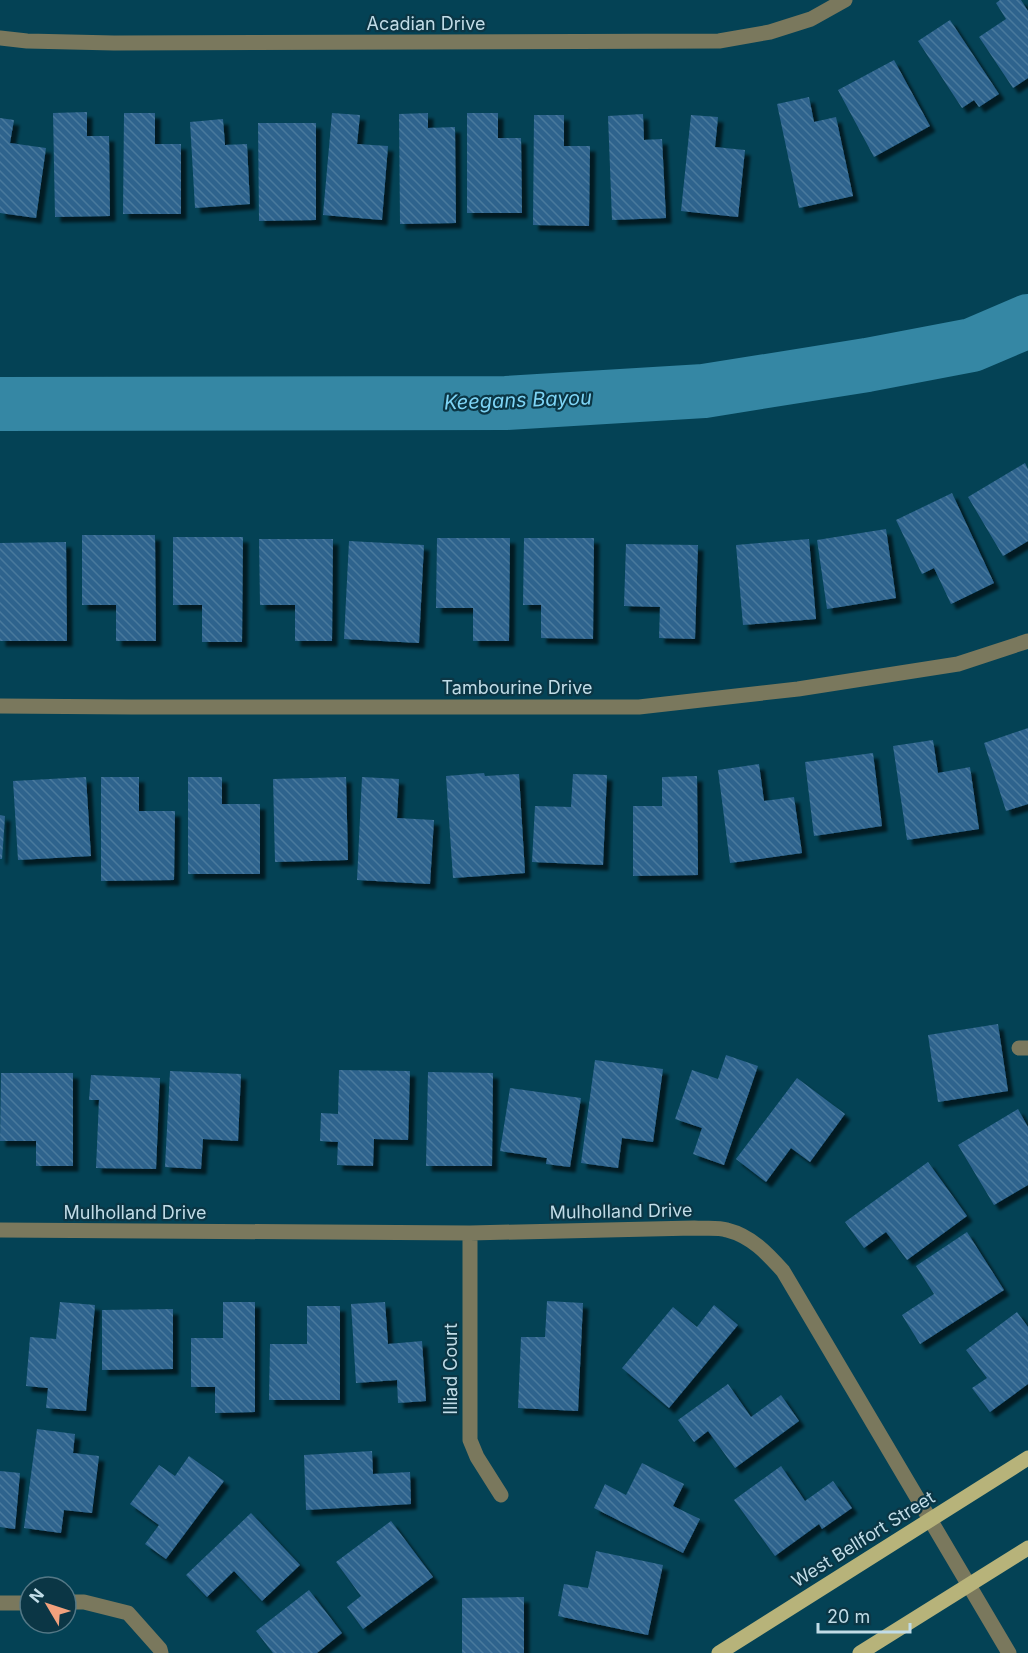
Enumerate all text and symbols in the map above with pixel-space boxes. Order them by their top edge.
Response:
street label: Acadian Drive [367,13,485,34]
water label: Keegans Bayou [444,385,593,415]
street label: Tambourine Drive [442,677,592,698]
street label: Mulholland Drive [549,1199,693,1223]
street label: Mulholland Drive [64,1202,206,1223]
street label: Illiad Court [440,1323,461,1415]
street label: West Bellfort Street [788,1486,938,1591]
north arrow [18,1575,78,1635]
text: N [25,1585,48,1607]
scale bar [818,1596,910,1634]
text: 20 m [827,1606,870,1627]

